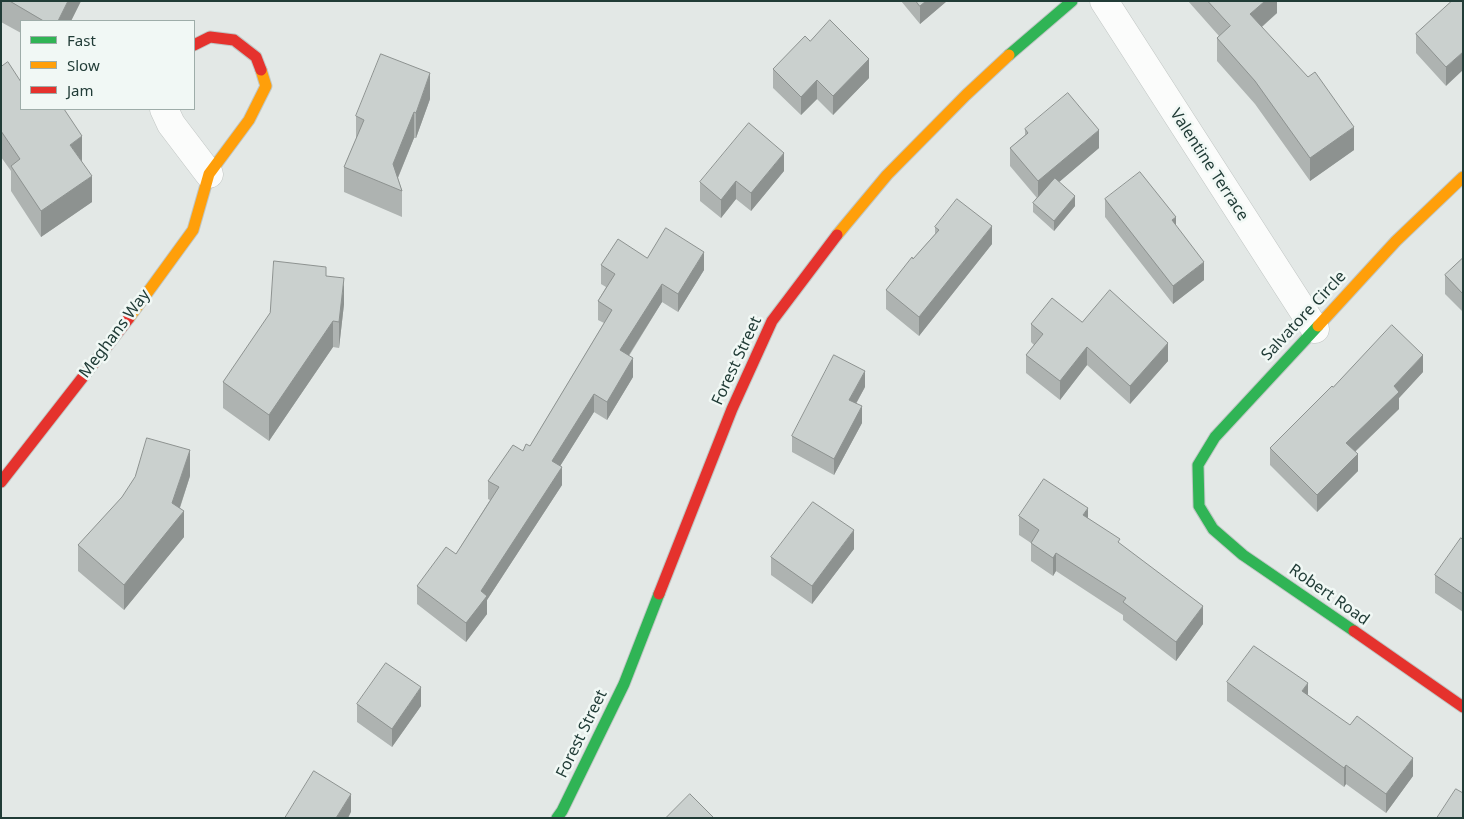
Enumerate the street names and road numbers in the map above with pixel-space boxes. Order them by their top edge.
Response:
street label: Valentine Terrace [1166,105,1252,225]
street label: Salvatore Circle [1258,267,1350,365]
street label: Meghans Way [76,286,154,382]
street label: Forest Street [708,314,766,408]
street label: Robert Road [1285,560,1373,630]
street label: Forest Street [552,687,612,781]

